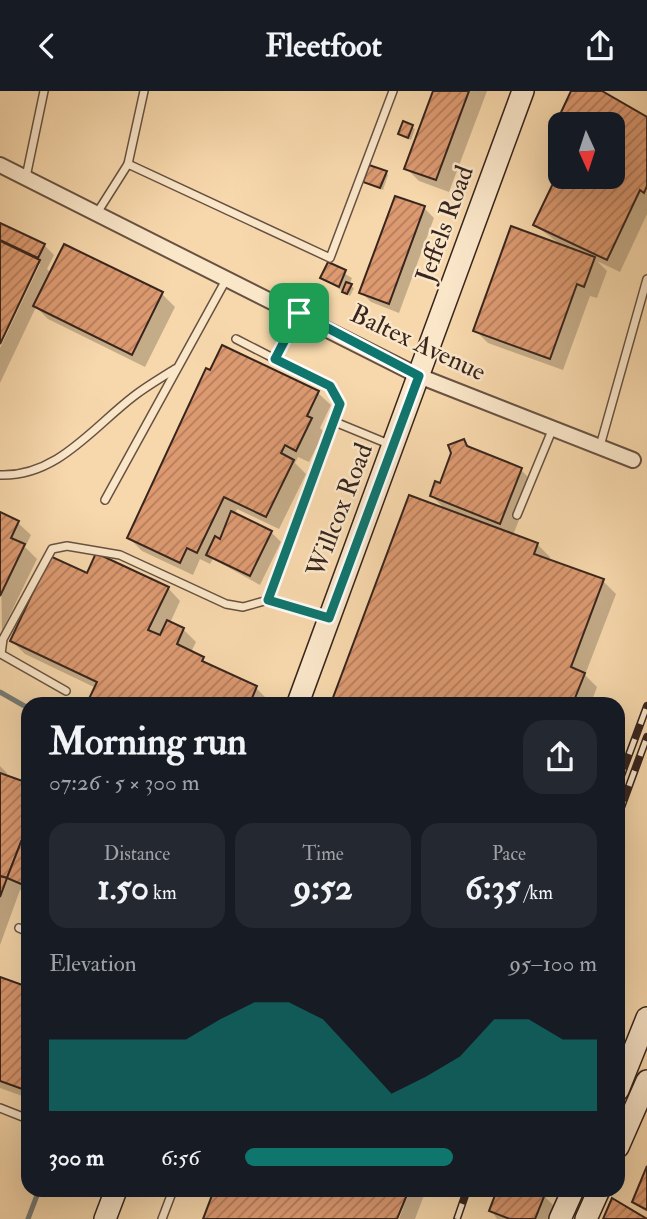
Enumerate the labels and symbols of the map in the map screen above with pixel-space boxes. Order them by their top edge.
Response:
north arrow [548,112,625,189]
street label: Jeffels Road [409,161,481,288]
pin [269,283,329,343]
street label: Baltex Avenue [345,298,491,388]
street label: Willcox Road [300,438,380,582]

